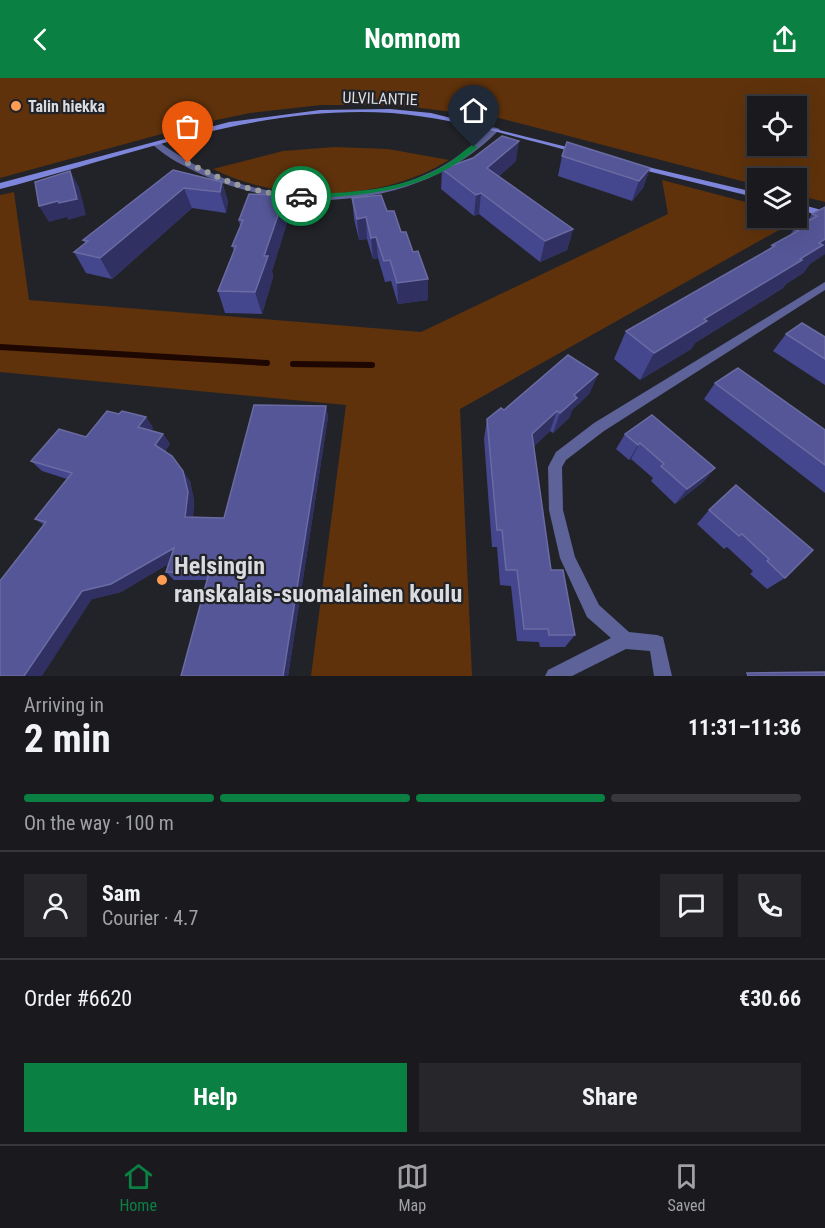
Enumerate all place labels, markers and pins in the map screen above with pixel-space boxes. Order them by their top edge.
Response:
pin [448,85,499,147]
place label: Talin hiekka [28,97,105,116]
marker: Talin hiekka [9,99,23,113]
pin [162,101,213,163]
place label: Helsingin ranskalais-suomalainen koulu [174,552,462,608]
marker: Helsingin ranskalais-suomalainen koulu [155,573,169,587]

